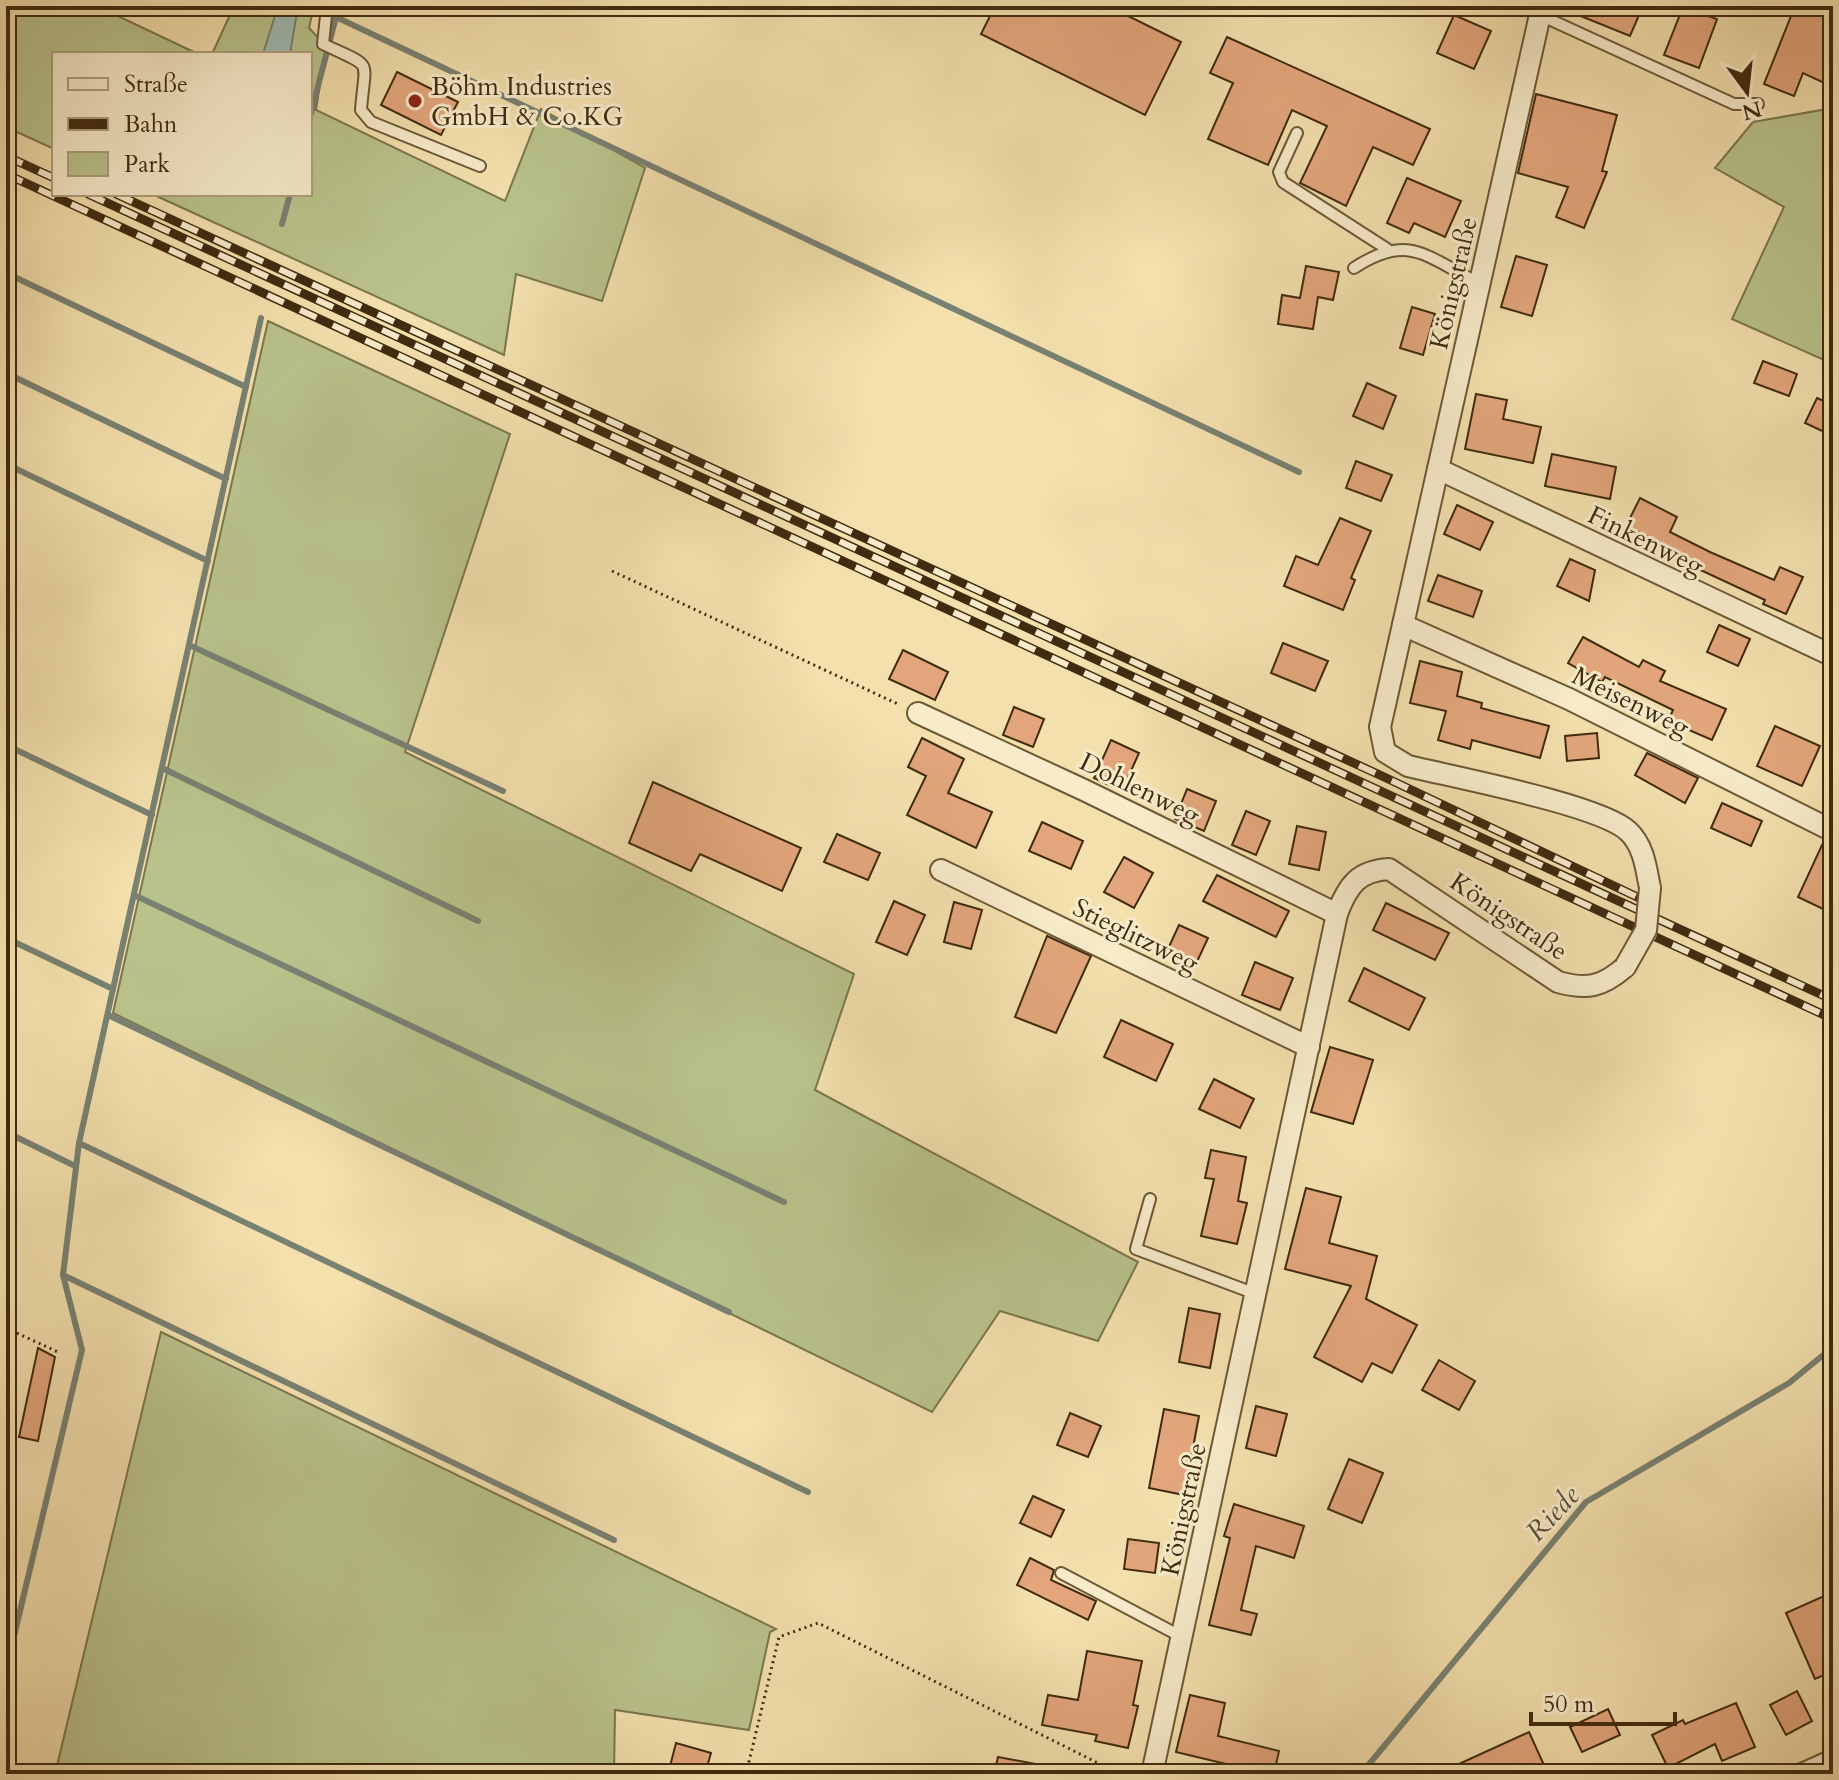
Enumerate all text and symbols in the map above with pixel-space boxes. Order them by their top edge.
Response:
legend [52,52,312,196]
north arrow [1707,52,1787,132]
text: Straße [124,68,188,101]
place label: Böhm Industries GmbH & Co.KG [431,69,623,134]
marker: Böhm Industries GmbH & Co.KG [406,92,424,110]
text: N [1739,93,1765,127]
text: Bahn [124,108,178,141]
text: Park [124,148,170,181]
street label: Königstraße [1421,213,1486,353]
street label: Finkenweg [1582,497,1710,584]
street label: Meisenweg [1566,658,1696,745]
street label: Dohlenweg [1074,744,1206,833]
street label: Königstraße [1443,864,1574,969]
street label: Stieglitzweg [1067,890,1205,981]
street label: Königstraße [1152,1439,1215,1579]
water label: Riede [1517,1477,1588,1550]
scale bar [1531,1676,1675,1726]
text: 50 m [1543,1688,1595,1721]

